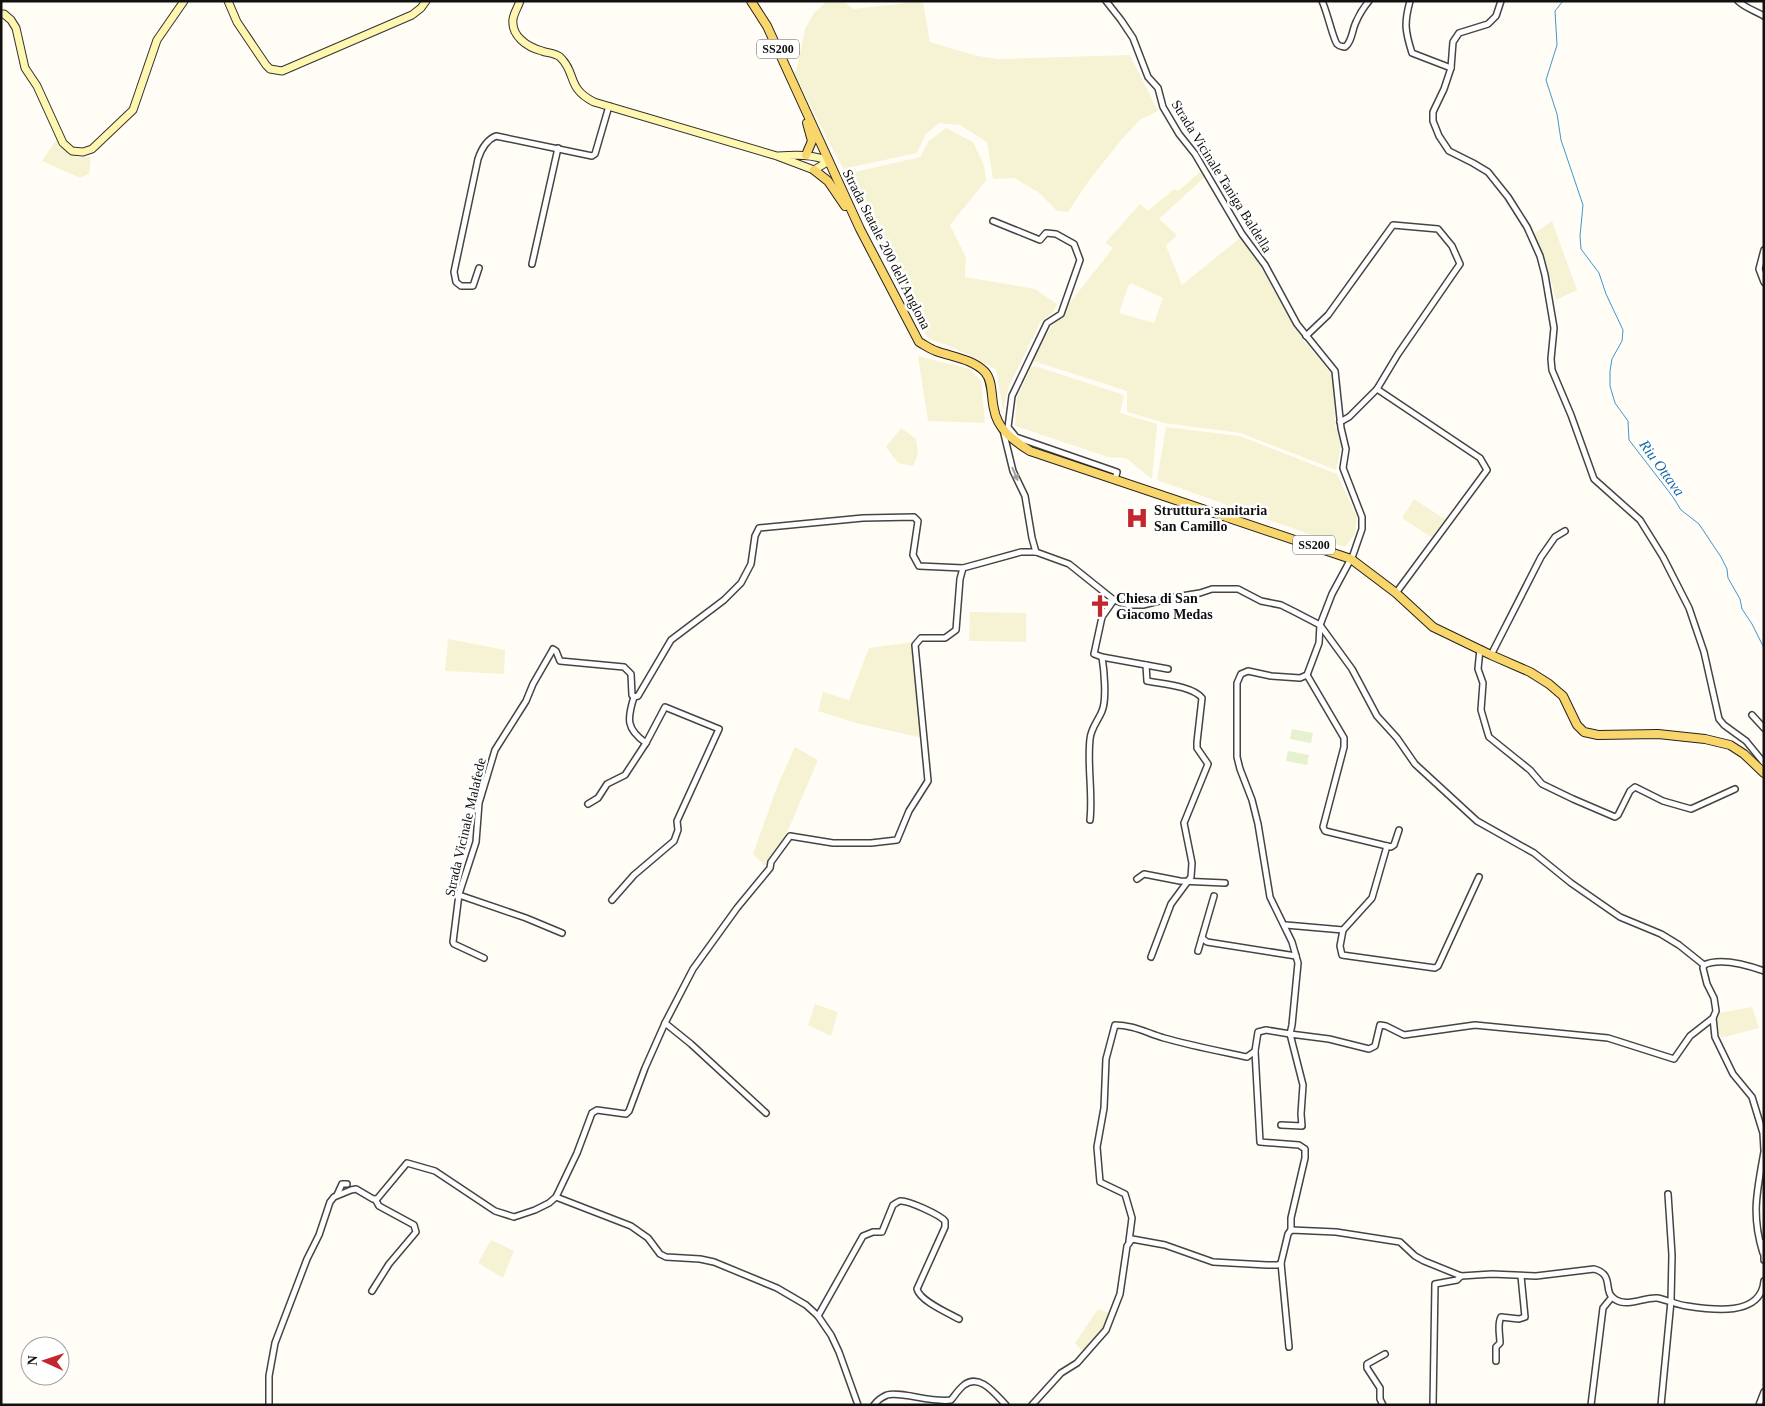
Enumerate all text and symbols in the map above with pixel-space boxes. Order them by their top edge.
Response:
road number: SS200 [757,40,799,59]
street label: Strada Vicinale Taniga Baldella [1168,97,1275,256]
street label: Strada Statale 200 dell'Anglona [840,167,934,332]
water label: Riu Ottava [1636,436,1688,499]
one-way arrow [1011,467,1019,482]
place label: Struttura sanitaria San Camillo [1154,503,1267,534]
hospital icon: Struttura sanitaria San Camillo [1124,505,1150,531]
road number: SS200 [1293,536,1335,554]
place label: Chiesa di San Giacomo Medas [1116,591,1213,622]
church icon: Chiesa di San Giacomo Medas [1087,593,1113,619]
street label: Strada Vicinale Malafede [442,756,489,898]
north arrow [20,1336,70,1386]
text: N [25,1355,40,1366]

